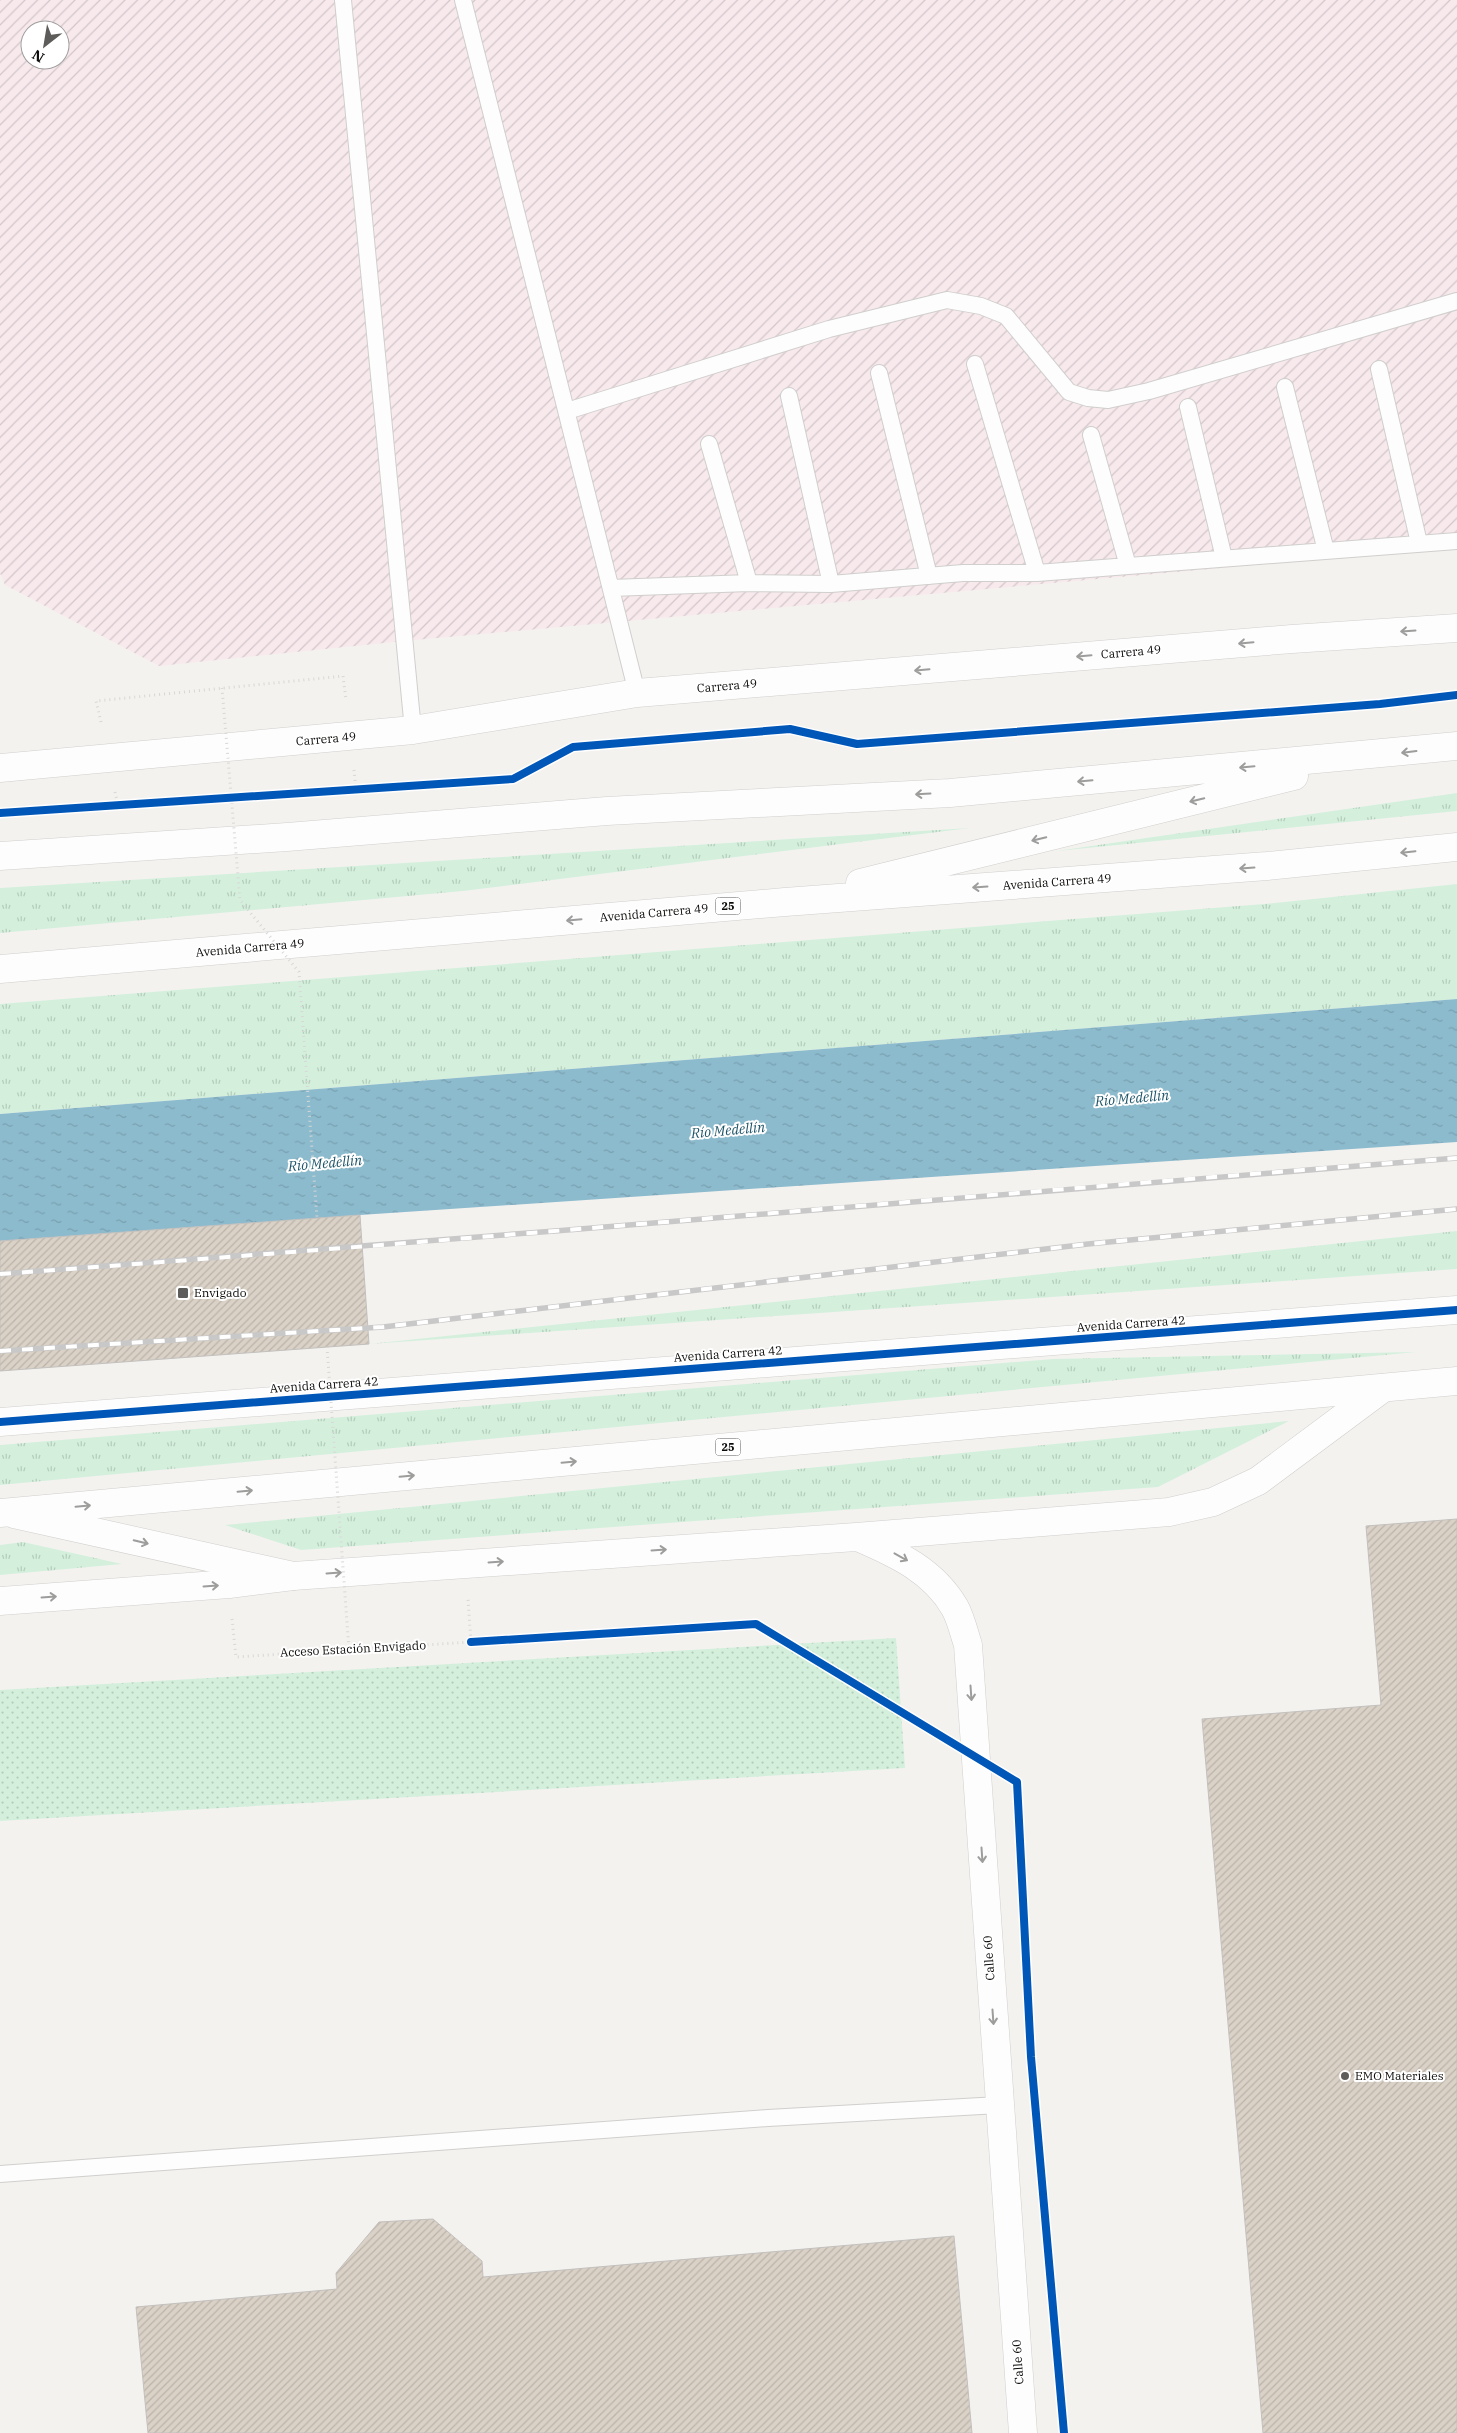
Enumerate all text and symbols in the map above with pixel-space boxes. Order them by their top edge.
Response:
north arrow [20,20,70,70]
text: N [29,46,48,67]
one-way arrow [1401,627,1417,636]
one-way arrow [1239,638,1255,648]
street label: Carrera 49 [1100,641,1162,662]
one-way arrow [1077,652,1093,661]
one-way arrow [915,665,931,674]
street label: Carrera 49 [696,675,758,696]
street label: Carrera 49 [295,728,357,749]
one-way arrow [1401,747,1417,757]
one-way arrow [1239,762,1255,771]
one-way arrow [1077,776,1093,785]
one-way arrow [915,789,931,798]
one-way arrow [1189,796,1205,805]
one-way arrow [1032,835,1048,844]
one-way arrow [1401,847,1417,857]
one-way arrow [1239,863,1255,872]
street label: Avenida Carrera 49 [1002,870,1112,893]
one-way arrow [972,883,988,892]
road number: 25 [716,898,740,914]
street label: Avenida Carrera 49 [599,900,709,925]
one-way arrow [566,915,582,925]
street label: Avenida Carrera 49 [195,935,305,960]
water label: Río Medellín [1093,1086,1170,1110]
water label: Río Medellín [689,1118,766,1142]
water label: Río Medellín [286,1151,363,1175]
place label: Envigado [194,1285,247,1300]
marker: Envigado [176,1286,190,1300]
street label: Avenida Carrera 42 [1076,1312,1186,1335]
street label: Avenida Carrera 42 [673,1342,783,1365]
street label: Avenida Carrera 42 [269,1373,379,1396]
road number: 25 [716,1438,740,1455]
one-way arrow [561,1457,577,1466]
one-way arrow [399,1472,415,1481]
one-way arrow [237,1486,253,1496]
one-way arrow [75,1501,91,1510]
one-way arrow [132,1538,148,1547]
one-way arrow [650,1546,666,1555]
one-way arrow [893,1552,908,1562]
one-way arrow [488,1557,504,1566]
one-way arrow [326,1569,342,1578]
one-way arrow [202,1581,218,1590]
one-way arrow [40,1593,56,1602]
street label: Acceso Estación Envigado [280,1637,427,1660]
one-way arrow [966,1685,975,1701]
one-way arrow [977,1847,986,1863]
street label: Calle 60 [979,1935,998,1981]
one-way arrow [989,2009,998,2025]
place label: EMO Materiales [1355,2068,1444,2083]
marker: EMO Materiales [1339,2070,1351,2082]
street label: Calle 60 [1008,2339,1027,2385]

